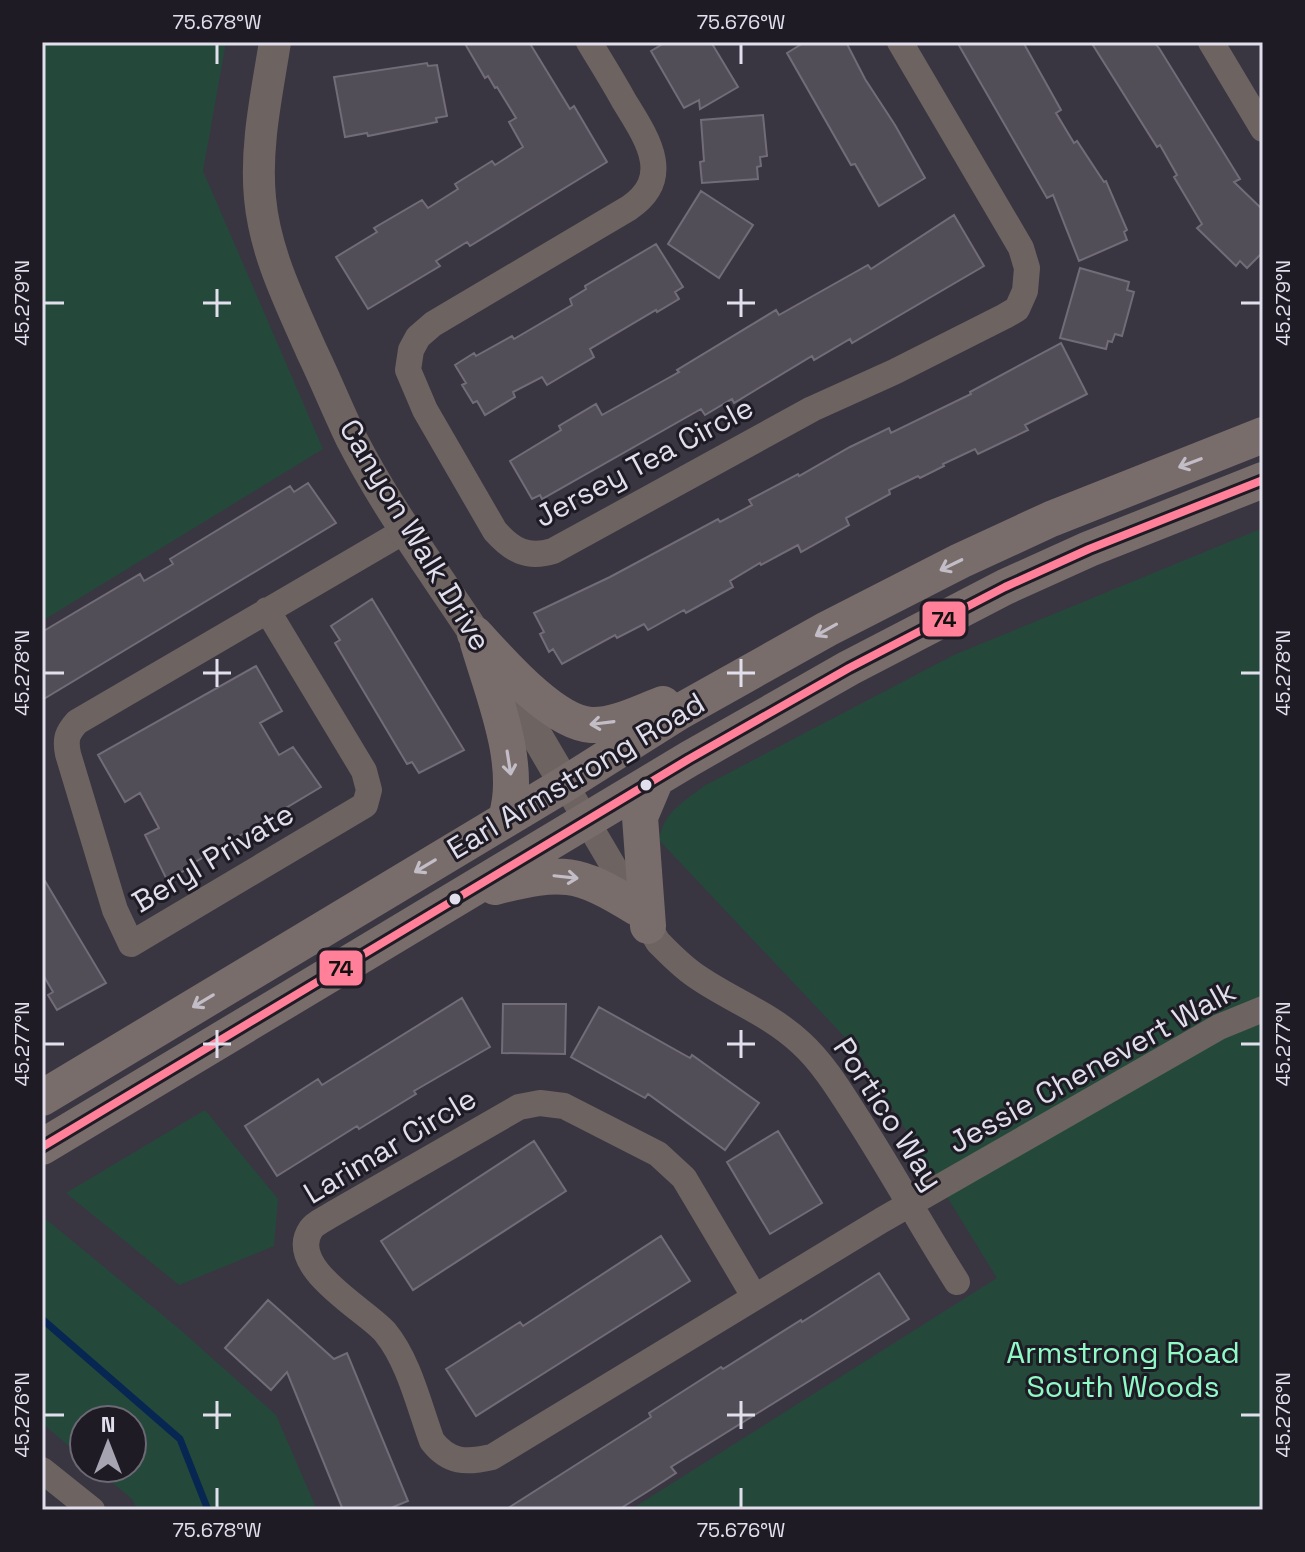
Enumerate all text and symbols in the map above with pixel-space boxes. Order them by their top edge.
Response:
text: 75.678°W [173,9,261,35]
text: 75.676°W [697,9,785,35]
text: 45.279°N [9,260,35,346]
text: 45.279°N [1270,260,1296,346]
street label: Jersey Tea Circle [528,387,760,536]
street label: Canyon Walk Drive [331,412,500,658]
one-way arrow [1178,457,1203,471]
one-way arrow [940,558,964,574]
line badge: 74 [921,600,967,638]
text: 74 [931,605,957,633]
one-way arrow [815,622,838,638]
text: 45.278°N [9,630,35,716]
text: 45.278°N [1270,630,1296,716]
street label: Earl Armstrong Road [440,683,712,868]
one-way arrow [590,716,615,731]
one-way arrow [502,750,517,775]
unlabelled marker [638,777,654,793]
street label: Beryl Private [125,794,301,921]
one-way arrow [414,859,437,875]
one-way arrow [552,870,579,885]
unlabelled marker [447,891,463,907]
line badge: 74 [318,949,364,987]
text: 74 [328,954,354,982]
street label: Jessie Chenevert Walk [941,971,1242,1162]
one-way arrow [192,993,215,1009]
text: 45.277°N [9,1002,35,1086]
text: 45.277°N [1270,1002,1296,1086]
street label: Portico Way [825,1030,952,1197]
street label: Larimar Circle [296,1079,483,1212]
park label: Armstrong Road South Woods [1006,1333,1240,1406]
text: 45.276°N [9,1372,35,1458]
text: 45.276°N [1270,1372,1296,1458]
north arrow [68,1404,148,1484]
text: N [101,1410,115,1438]
text: 75.678°W [173,1517,261,1543]
text: 75.676°W [697,1517,785,1543]

